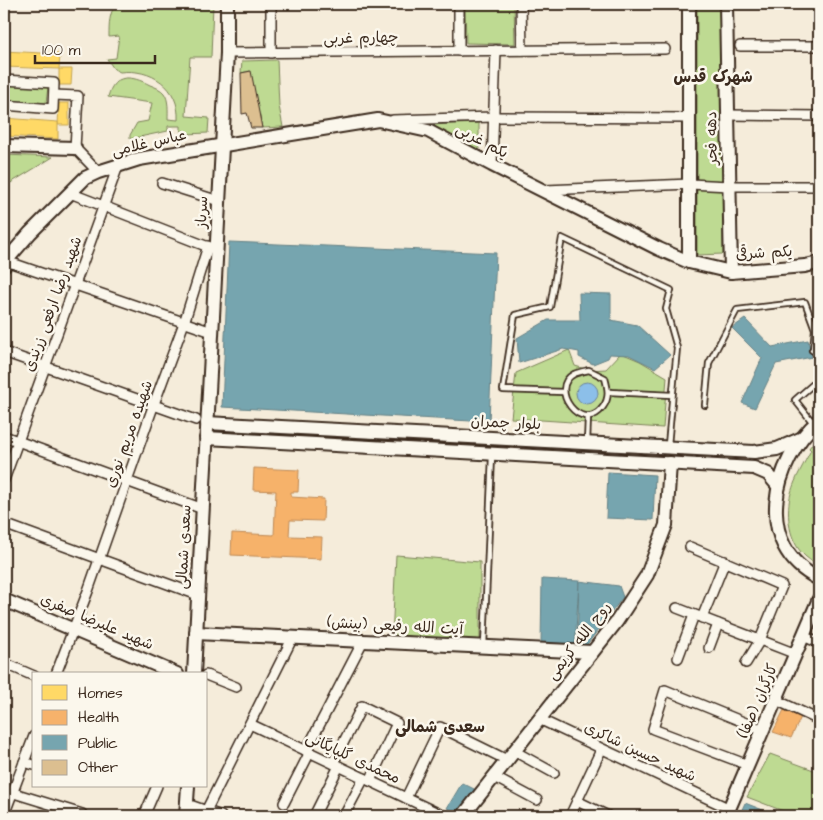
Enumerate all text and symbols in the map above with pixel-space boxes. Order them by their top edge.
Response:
street label: چهارم غربی [323,27,399,49]
scale bar [35,32,155,64]
text: 100 m [42,40,81,61]
district label: شهرک قدس [674,66,753,88]
street label: دهه فجر [701,111,723,167]
street label: یکم غربی [452,118,512,164]
street label: عباس غلامی [110,124,188,162]
street label: سرباز [191,195,213,230]
street label: شهید رضا ارفعی زرندی [19,233,87,375]
street label: یکم شرقی [735,240,793,266]
street label: شهیده مریم نوری [100,378,159,491]
street label: بلوار چمران [470,411,542,435]
street label: سعدی شمالی [171,504,197,590]
street label: شهید علیرضا صفری [37,589,157,655]
street label: روح الله کریمی [542,598,616,684]
street label: آیت الله رفیعی (بینش) [326,612,465,640]
street label: کارگران (صفا) [733,660,783,742]
legend [32,672,208,788]
text: Homes [78,683,123,704]
text: Health [78,707,119,728]
district label: سعدی شمالی [395,716,485,738]
street label: شهید حسین شاکری [581,717,699,787]
street label: محمدی گلپایگانی [302,727,404,789]
text: Public [78,733,118,754]
text: Other [78,757,118,778]

